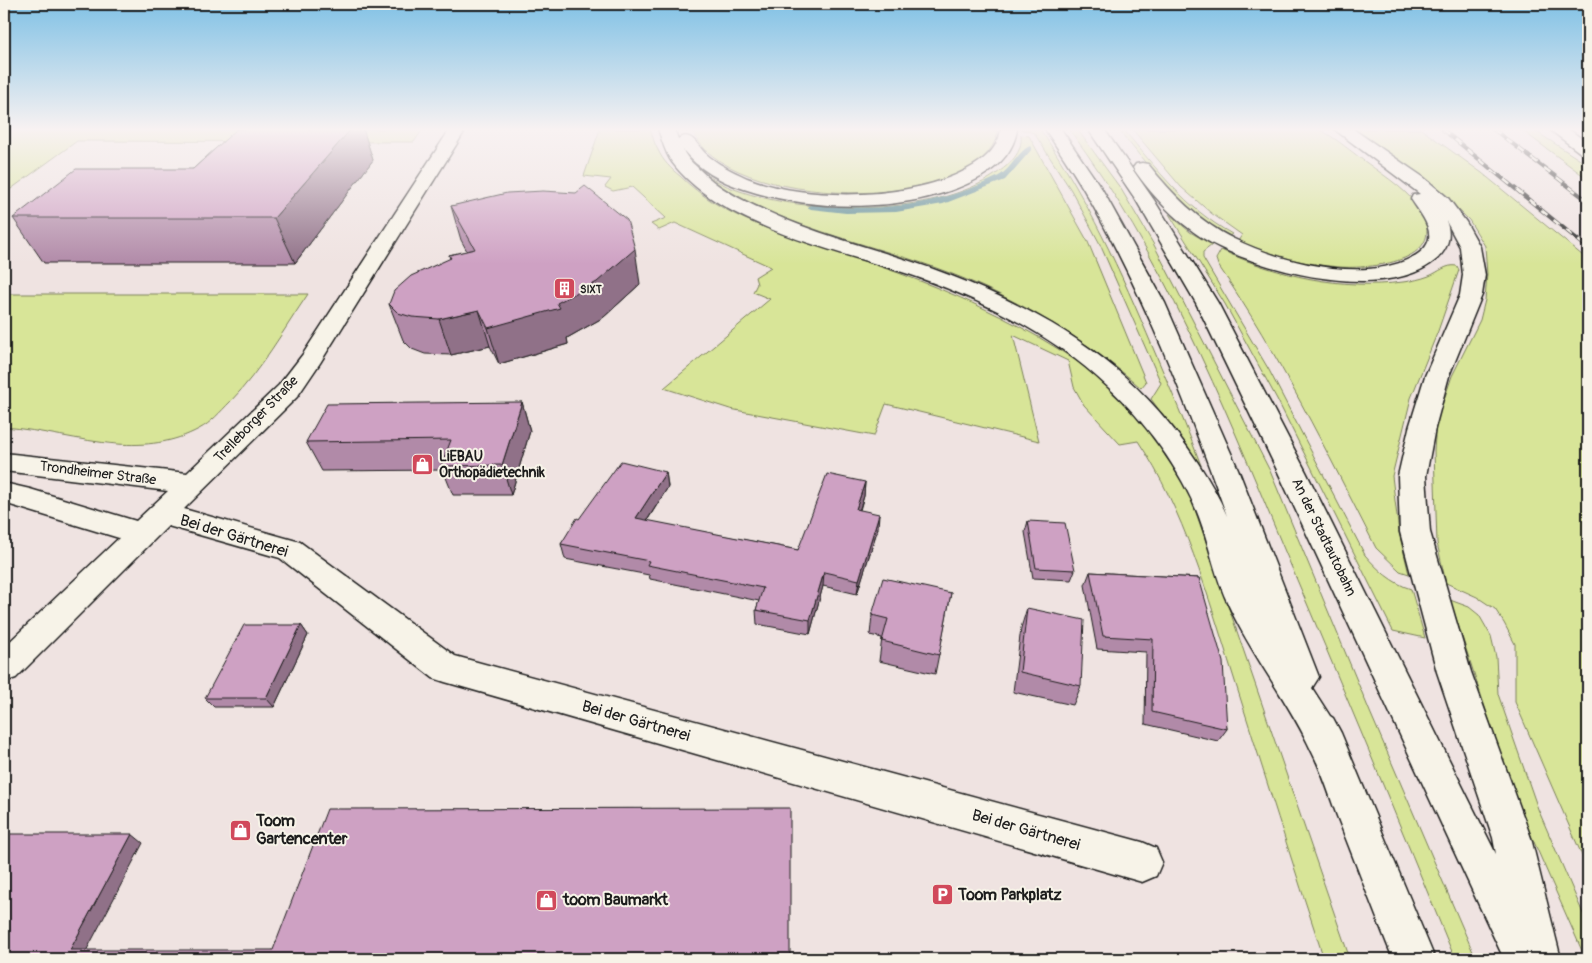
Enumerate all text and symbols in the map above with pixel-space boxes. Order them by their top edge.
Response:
building icon: SIXT [552,277,576,301]
place label: SIXT [580,283,603,296]
street label: Trelleborger Straße [210,372,302,466]
place label: LiEBAU Orthopädietechnik [439,448,545,481]
shop icon: LiEBAU Orthopädietechnik [411,452,435,476]
street label: Trondheimer Straße [39,457,157,489]
street label: An der Stadtautobahn [1288,475,1360,599]
street label: Bei der Gärtnerei [178,510,291,562]
street label: Bei der Gärtnerei [580,696,693,746]
street label: Bei der Gärtnerei [970,805,1083,855]
place label: Toom Gartencenter [255,811,348,849]
shop icon: Toom Gartencenter [228,818,252,842]
parking icon: Toom Parkplatz [930,883,954,907]
place label: Toom Parkplatz [957,885,1062,905]
shop icon: toom Baumarkt [535,888,559,912]
place label: toom Baumarkt [562,890,669,910]

